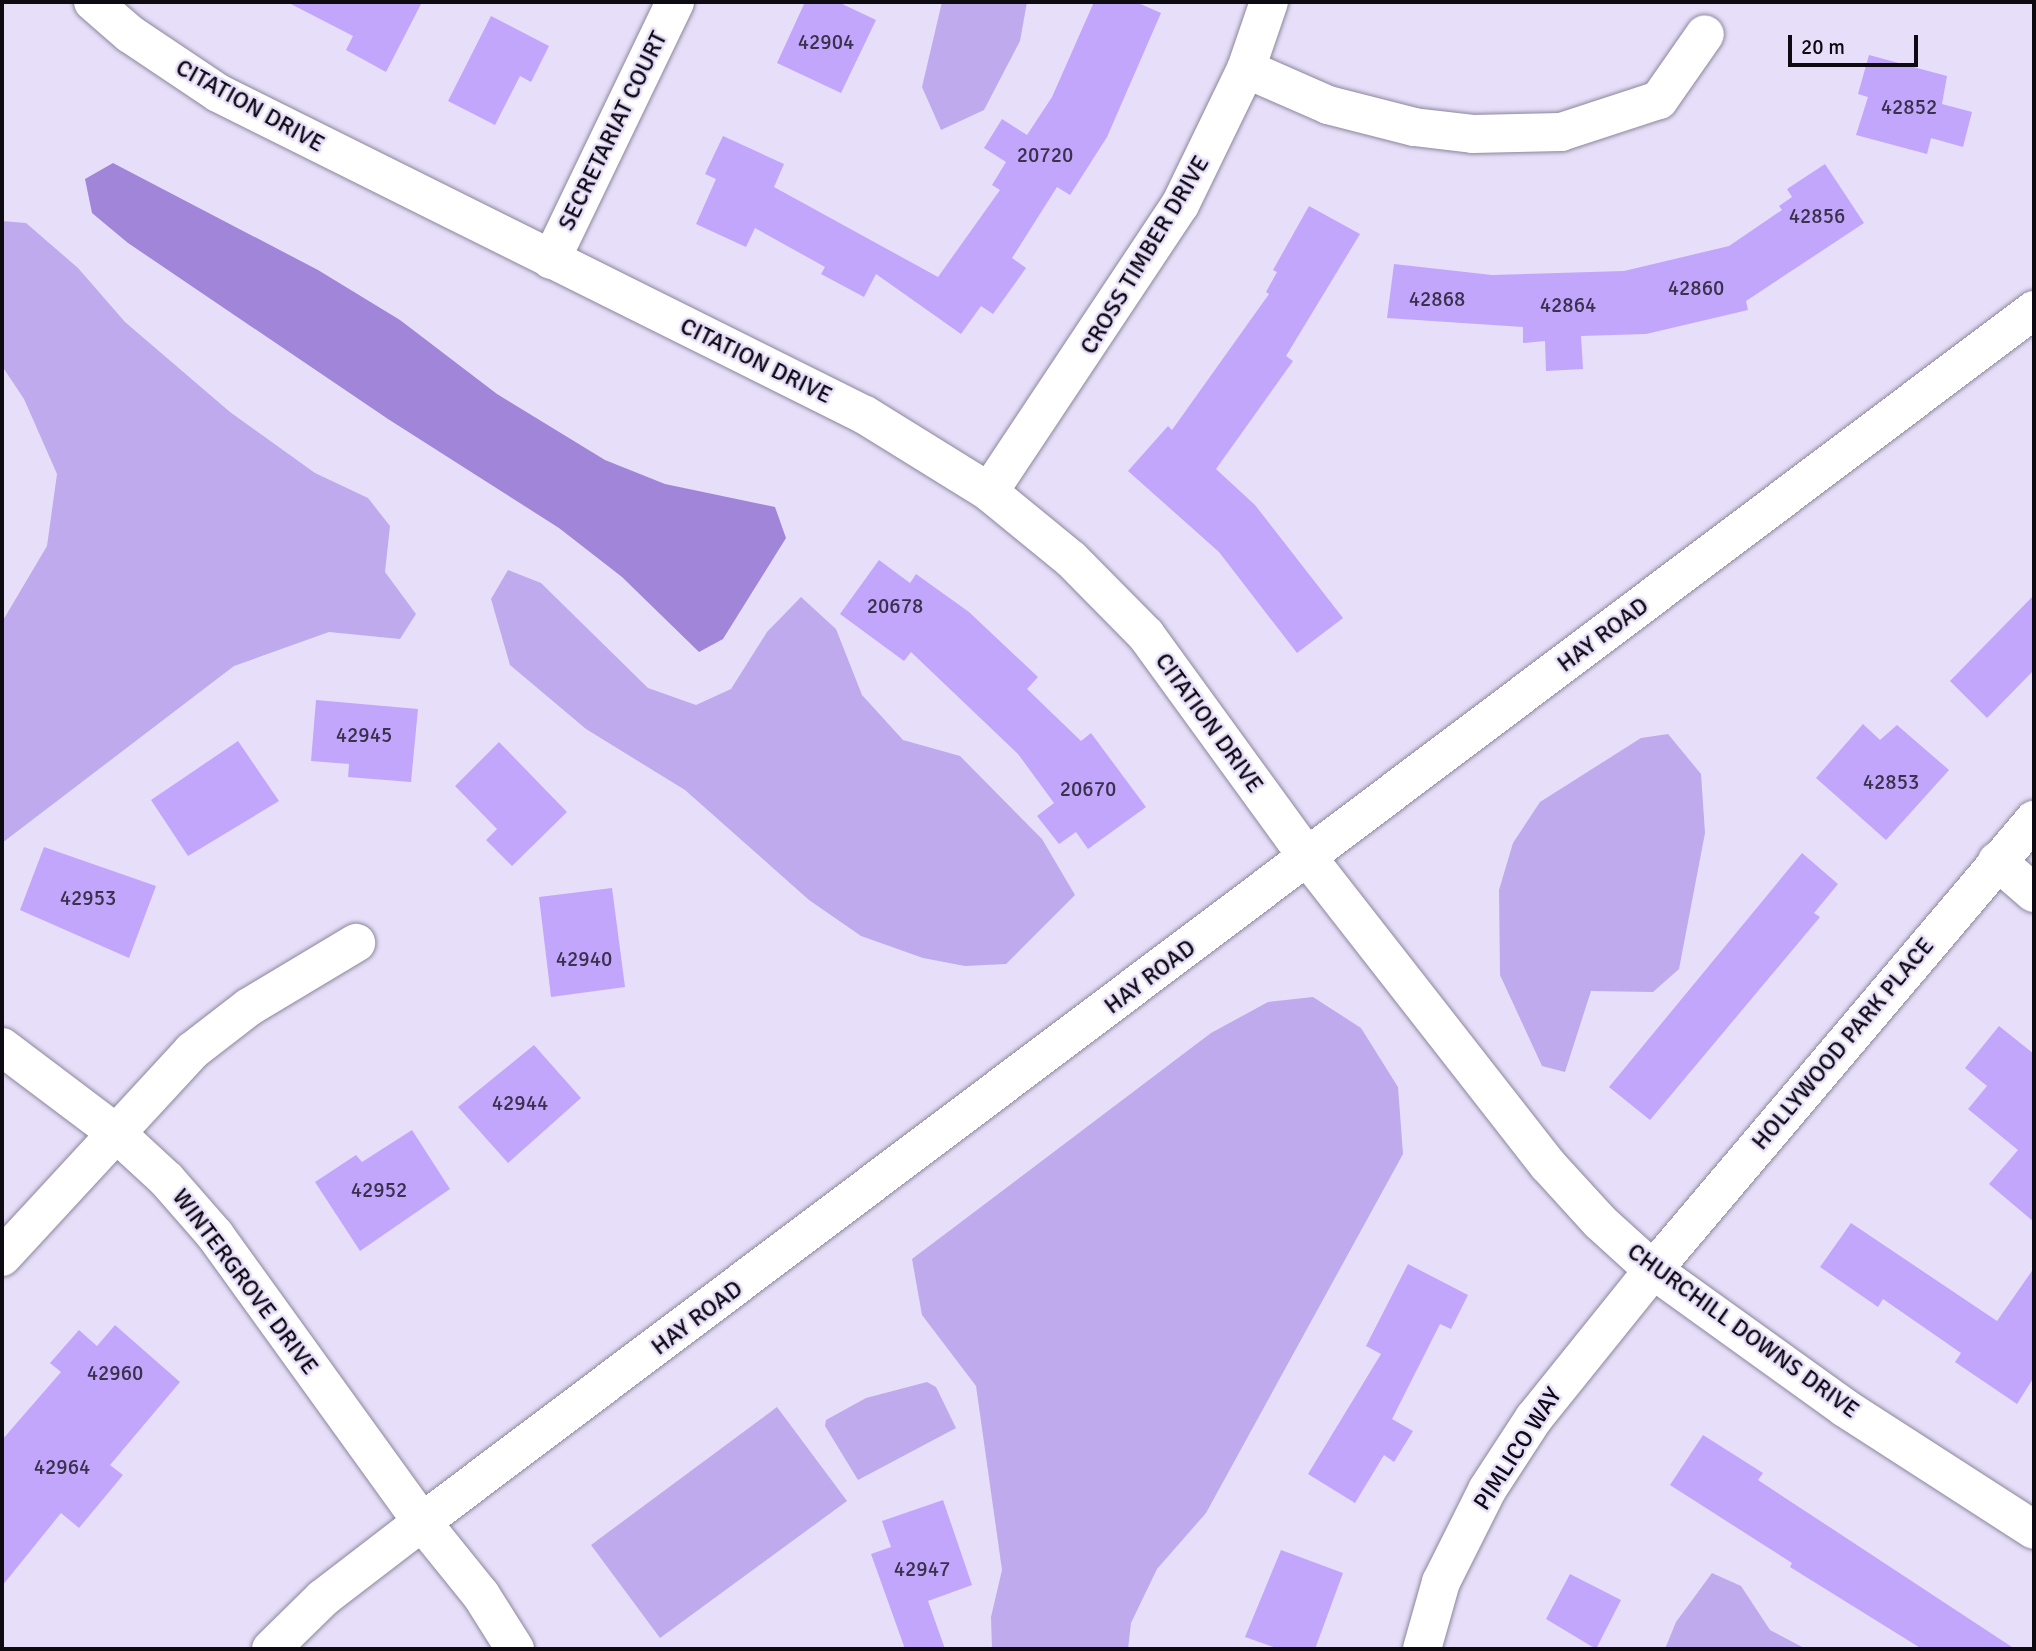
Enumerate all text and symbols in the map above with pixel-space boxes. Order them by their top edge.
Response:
scale bar [1791,21,1920,65]
street label: SECRETARIAT COURT [552,27,674,235]
house number: 42904 [798,29,854,55]
text: 20 m [1801,34,1845,60]
street label: CITATION DRIVE [171,53,329,159]
house number: 42852 [1881,94,1937,120]
house number: 20720 [1017,142,1073,168]
street label: CROSS TIMBER DRIVE [1074,150,1216,360]
house number: 42856 [1789,203,1845,229]
house number: 42860 [1668,275,1724,301]
house number: 42868 [1409,286,1465,312]
house number: 42864 [1540,292,1596,318]
street label: CITATION DRIVE [675,312,837,410]
street label: HAY ROAD [1552,591,1654,679]
house number: 20678 [867,593,923,619]
street label: CITATION DRIVE [1149,648,1269,798]
house number: 42945 [336,722,392,748]
house number: 42853 [1863,769,1919,795]
house number: 20670 [1060,776,1116,802]
house number: 42953 [60,885,116,911]
street label: HOLLYWOOD PARK PLACE [1746,932,1940,1156]
street label: HAY ROAD [1099,933,1201,1021]
house number: 42940 [556,946,612,972]
house number: 42944 [492,1090,548,1116]
house number: 42952 [351,1177,407,1203]
street label: WINTERGROVE DRIVE [166,1183,324,1381]
street label: CHURCHILL DOWNS DRIVE [1622,1237,1864,1425]
street label: HAY ROAD [646,1274,748,1362]
house number: 42960 [87,1360,143,1386]
street label: PIMLICO WAY [1468,1382,1568,1516]
house number: 42964 [34,1454,90,1480]
house number: 42947 [894,1556,950,1582]

